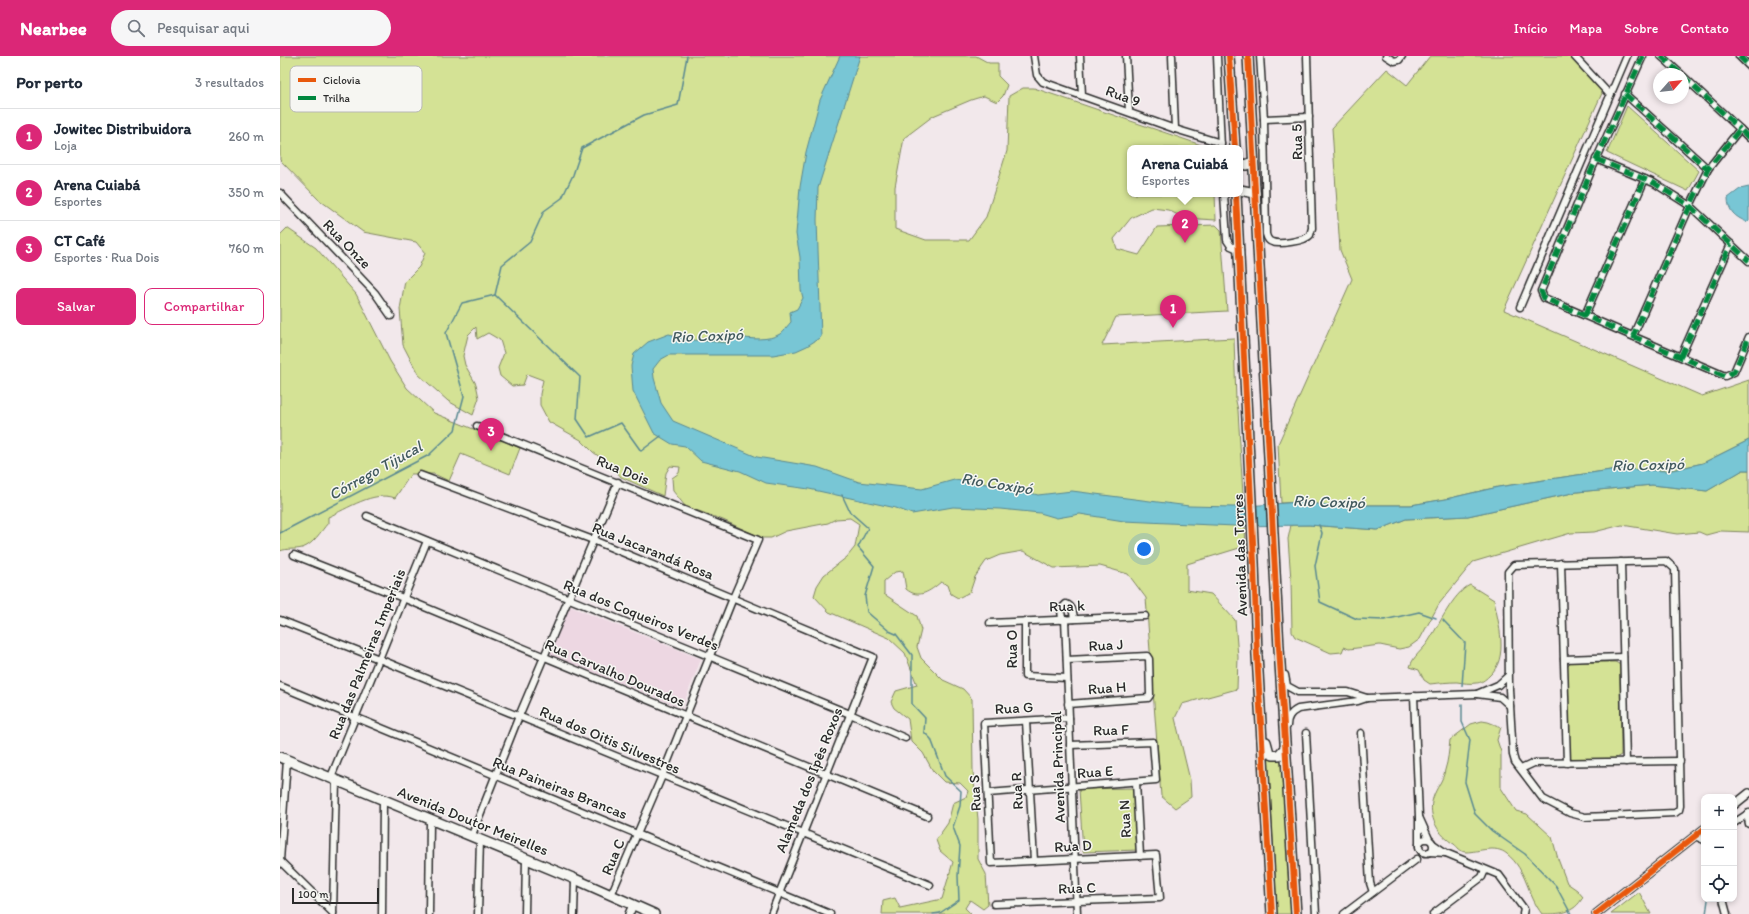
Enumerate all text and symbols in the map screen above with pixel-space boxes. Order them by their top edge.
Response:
search box [111,10,391,46]
text: Nearbee [20,17,87,40]
icon: search [125,17,147,39]
text: Pesquisar aqui [157,19,250,37]
text: Início [1514,20,1548,37]
text: Mapa [1570,20,1602,37]
text: Sobre [1624,20,1658,37]
text: Contato [1680,20,1729,37]
legend [290,66,422,112]
north arrow [1653,68,1689,104]
text: Por perto [16,72,83,92]
text: Ciclovia [323,74,361,87]
text: 3 resultados [195,75,264,90]
street label: Rua 9 [1103,81,1143,111]
text: Trilha [323,92,351,105]
text: Jowitec Distribuidora [54,120,191,138]
street label: Rua 5 [1288,124,1306,160]
text: 1 [26,129,32,144]
text: 260 m [228,129,264,144]
text: Loja [54,138,77,153]
popup [1127,145,1243,197]
text: Arena Cuiabá [1142,155,1228,173]
text: Esportes [1142,173,1190,188]
text: Arena Cuiabá [54,176,140,194]
text: 2 [26,185,32,200]
text: 350 m [228,185,264,200]
text: Esportes [54,194,102,209]
pin: 2 [1172,210,1198,243]
street label: Rua Onze [319,216,375,272]
text: CT Café [54,232,105,250]
text: 3 [25,241,33,256]
text: 760 m [229,241,264,256]
text: Esportes · Rua Dois [54,250,159,265]
button: Salvar [16,288,136,325]
button: Compartilhar [144,288,264,325]
pin: 1 [1160,295,1186,328]
water label: Rio Coxipó [671,325,744,346]
pin: 3 [478,418,504,451]
water label: Córrego Tijucal [325,436,427,504]
street label: Rua Dois [594,451,653,489]
water label: Rio Coxipó [1612,454,1685,475]
water label: Rio Coxipó [960,468,1035,499]
water label: Rio Coxipó [1293,491,1366,512]
street label: Avenida das Torres [1229,493,1251,617]
street label: Rua Jacarandá Rosa [589,518,717,584]
your location [1134,539,1154,559]
street label: Rua das Palmeiras Imperiais [325,566,410,742]
street label: Rua dos Coqueiros Verdes [561,576,722,655]
street label: Rua k [1049,596,1085,616]
street label: Rua O [1003,629,1021,669]
street label: Rua Carvalho Dourados [542,635,688,711]
street label: Rua J [1088,635,1124,655]
street label: Rua H [1087,678,1127,698]
street label: Rua G [994,698,1034,718]
street label: Rua dos Oitis Silvestres [537,702,683,778]
street label: Alameda dos Ipês Roxos [772,705,846,855]
street label: Avenida Principal [1047,710,1069,823]
street label: Rua F [1093,720,1129,740]
street label: Rua Paineiras Brancas [490,753,630,823]
street label: Rua E [1076,762,1114,782]
street label: Rua R [1007,771,1027,810]
street label: Rua S [965,774,985,812]
street label: Avenida Doutor Meirelles [395,782,551,860]
map controls [1701,794,1737,902]
button: + [1701,794,1737,830]
street label: Rua N [1115,799,1135,839]
button: − [1701,830,1737,866]
street label: Rua C [597,836,629,878]
street label: Rua D [1054,836,1092,856]
button: locate [1701,866,1737,902]
street label: Rua C [1058,878,1097,898]
scale bar [292,886,379,905]
text: 100 m [298,888,328,901]

